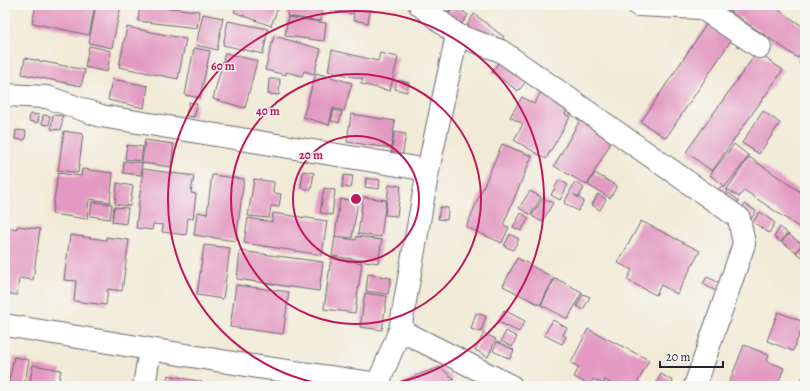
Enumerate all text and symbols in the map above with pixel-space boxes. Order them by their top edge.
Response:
text: 60 m [211,58,235,74]
text: 40 m [256,103,280,119]
text: 20 m [299,147,323,163]
centre of rings [349,192,363,206]
scale bar [660,343,723,369]
text: 20 m [666,349,690,365]

